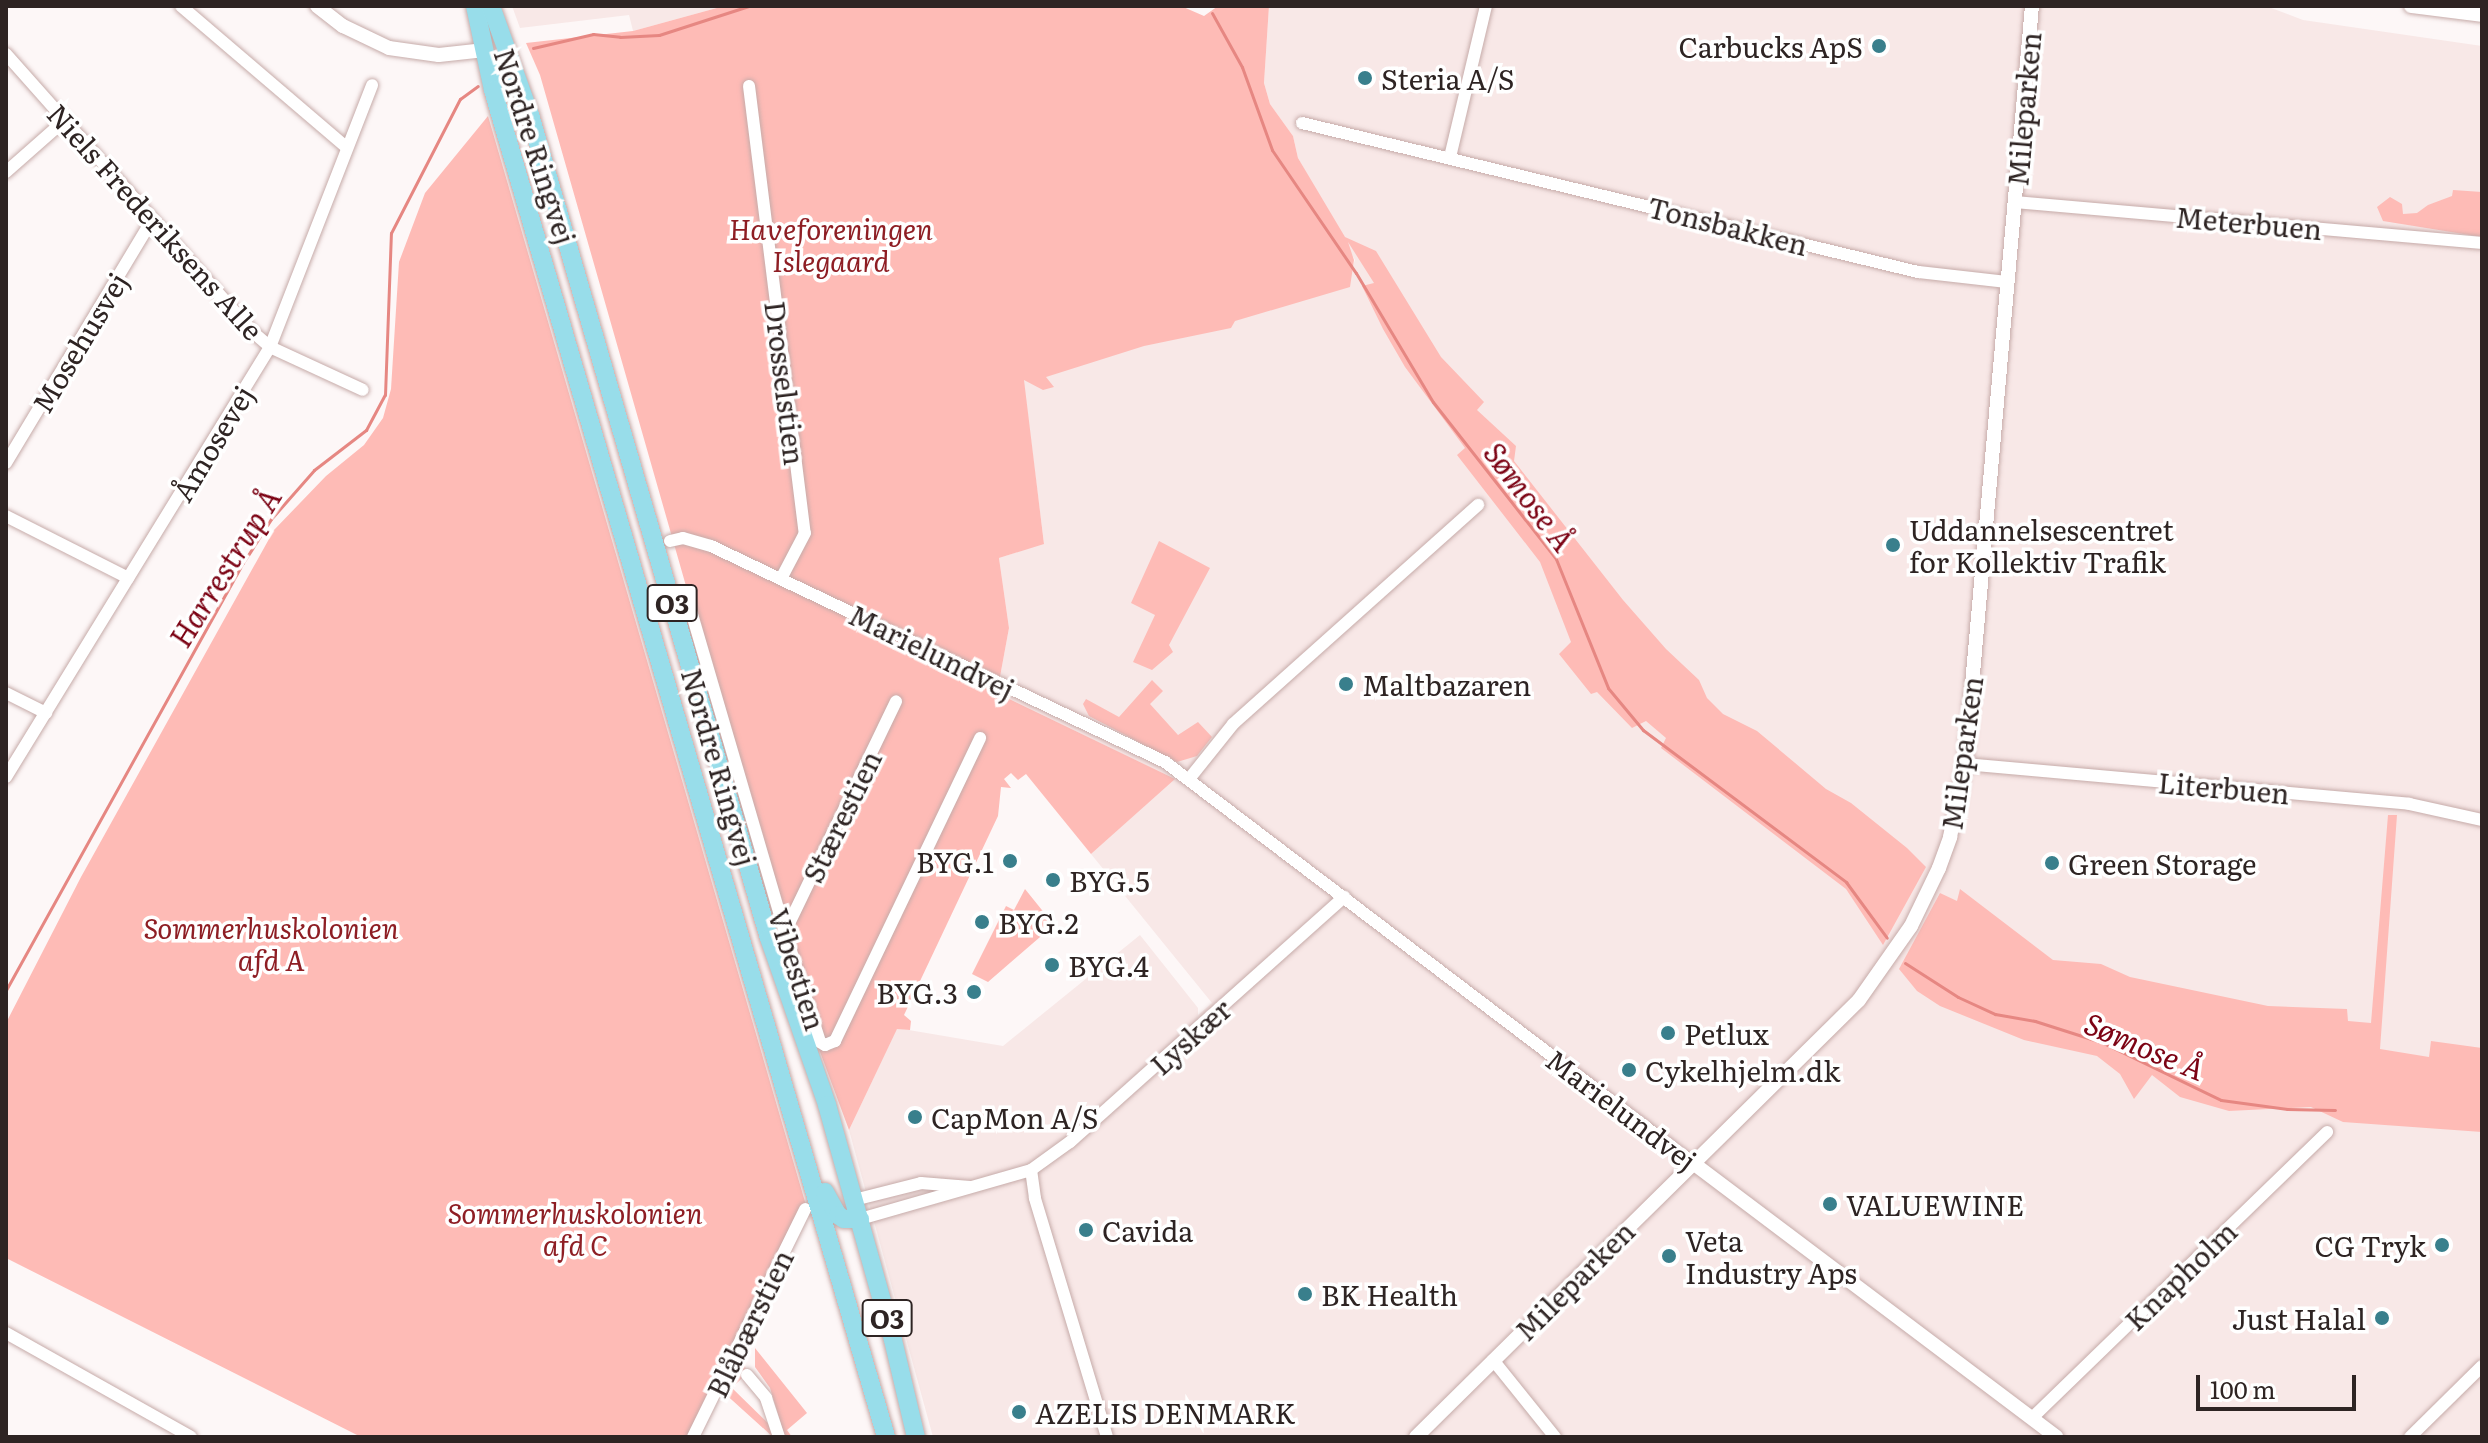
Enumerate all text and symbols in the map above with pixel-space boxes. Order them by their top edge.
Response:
place label: Carbucks ApS [1678,29,1863,63]
street label: Mileparken [2000,30,2046,188]
marker: Carbucks ApS [1870,37,1888,55]
street label: Nordre Ringvej [489,44,583,248]
place label: Steria A/S [1381,61,1515,95]
marker: Steria A/S [1356,69,1374,87]
street label: Niels Frederiksens Alle [41,96,271,346]
street label: Tonsbakken [1644,189,1812,261]
street label: Meterbuen [2174,199,2324,245]
park label: Haveforeningen Islegaard [729,211,933,277]
street label: Mosehusvej [24,266,134,418]
street label: Drosselstien [759,299,813,467]
street label: Åmosevej [164,379,260,507]
water label: Sømose Å [1478,435,1582,557]
water label: Harrestrup Å [161,481,287,653]
place label: Uddannelsescentret for Kollektiv Trafik [1909,512,2174,578]
marker: Uddannelsescentret for Kollektiv Trafik [1884,536,1902,554]
road number: O3 [646,581,698,625]
street label: Marielundvej [844,597,1020,705]
street label: Nordre Ringvej [676,664,764,870]
place label: Maltbazaren [1362,667,1531,701]
street label: Mileparken [1934,674,1988,832]
marker: Maltbazaren [1337,675,1355,693]
street label: Stærestien [795,745,887,887]
street label: Literbuen [2157,765,2291,809]
place label: BYG.1 [916,844,994,878]
place label: Green Storage [2068,846,2257,880]
marker: BYG.1 [1001,852,1019,870]
marker: Green Storage [2043,854,2061,872]
place label: BYG.5 [1069,863,1150,897]
marker: BYG.5 [1044,871,1062,889]
street label: Vibestien [763,904,833,1034]
place label: BYG.2 [998,905,1079,939]
park label: Sommerhuskolonien afd A [143,910,399,976]
marker: BYG.2 [973,913,991,931]
place label: BYG.4 [1068,948,1149,982]
marker: BYG.4 [1043,956,1061,974]
place label: BYG.3 [876,975,958,1009]
marker: BYG.3 [965,983,983,1001]
street label: Lyskær [1143,991,1237,1081]
water label: Sømose Å [2080,1004,2210,1086]
place label: Petlux [1684,1016,1769,1050]
marker: Petlux [1659,1024,1677,1042]
street label: Marielundvej [1540,1042,1704,1176]
place label: Cykelhjelm.dk [1645,1053,1840,1087]
marker: Cykelhjelm.dk [1620,1061,1638,1079]
place label: CapMon A/S [931,1100,1099,1134]
marker: CapMon A/S [906,1108,924,1126]
place label: VALUEWINE [1846,1187,2024,1221]
park label: Sommerhuskolonien afd C [447,1195,703,1261]
marker: VALUEWINE [1821,1195,1839,1213]
place label: Cavida [1102,1213,1193,1247]
street label: Mileparken [1507,1213,1641,1347]
street label: Knapholm [2117,1214,2243,1336]
marker: Cavida [1077,1221,1095,1239]
place label: Veta Industry Aps [1685,1223,1857,1289]
place label: CG Tryk [2315,1228,2426,1262]
marker: CG Tryk [2433,1236,2451,1254]
street label: Blåbærstien [699,1244,799,1402]
marker: Veta Industry Aps [1660,1247,1678,1265]
place label: BK Health [1321,1277,1458,1311]
marker: BK Health [1296,1285,1314,1303]
road number: O3 [861,1296,913,1340]
place label: Just Halal [2232,1301,2366,1335]
marker: Just Halal [2373,1309,2391,1327]
scale bar [2200,1359,2360,1409]
text: 100 m [2210,1371,2276,1406]
place label: AZELIS DENMARK [1035,1395,1296,1429]
marker: AZELIS DENMARK [1010,1403,1028,1421]

